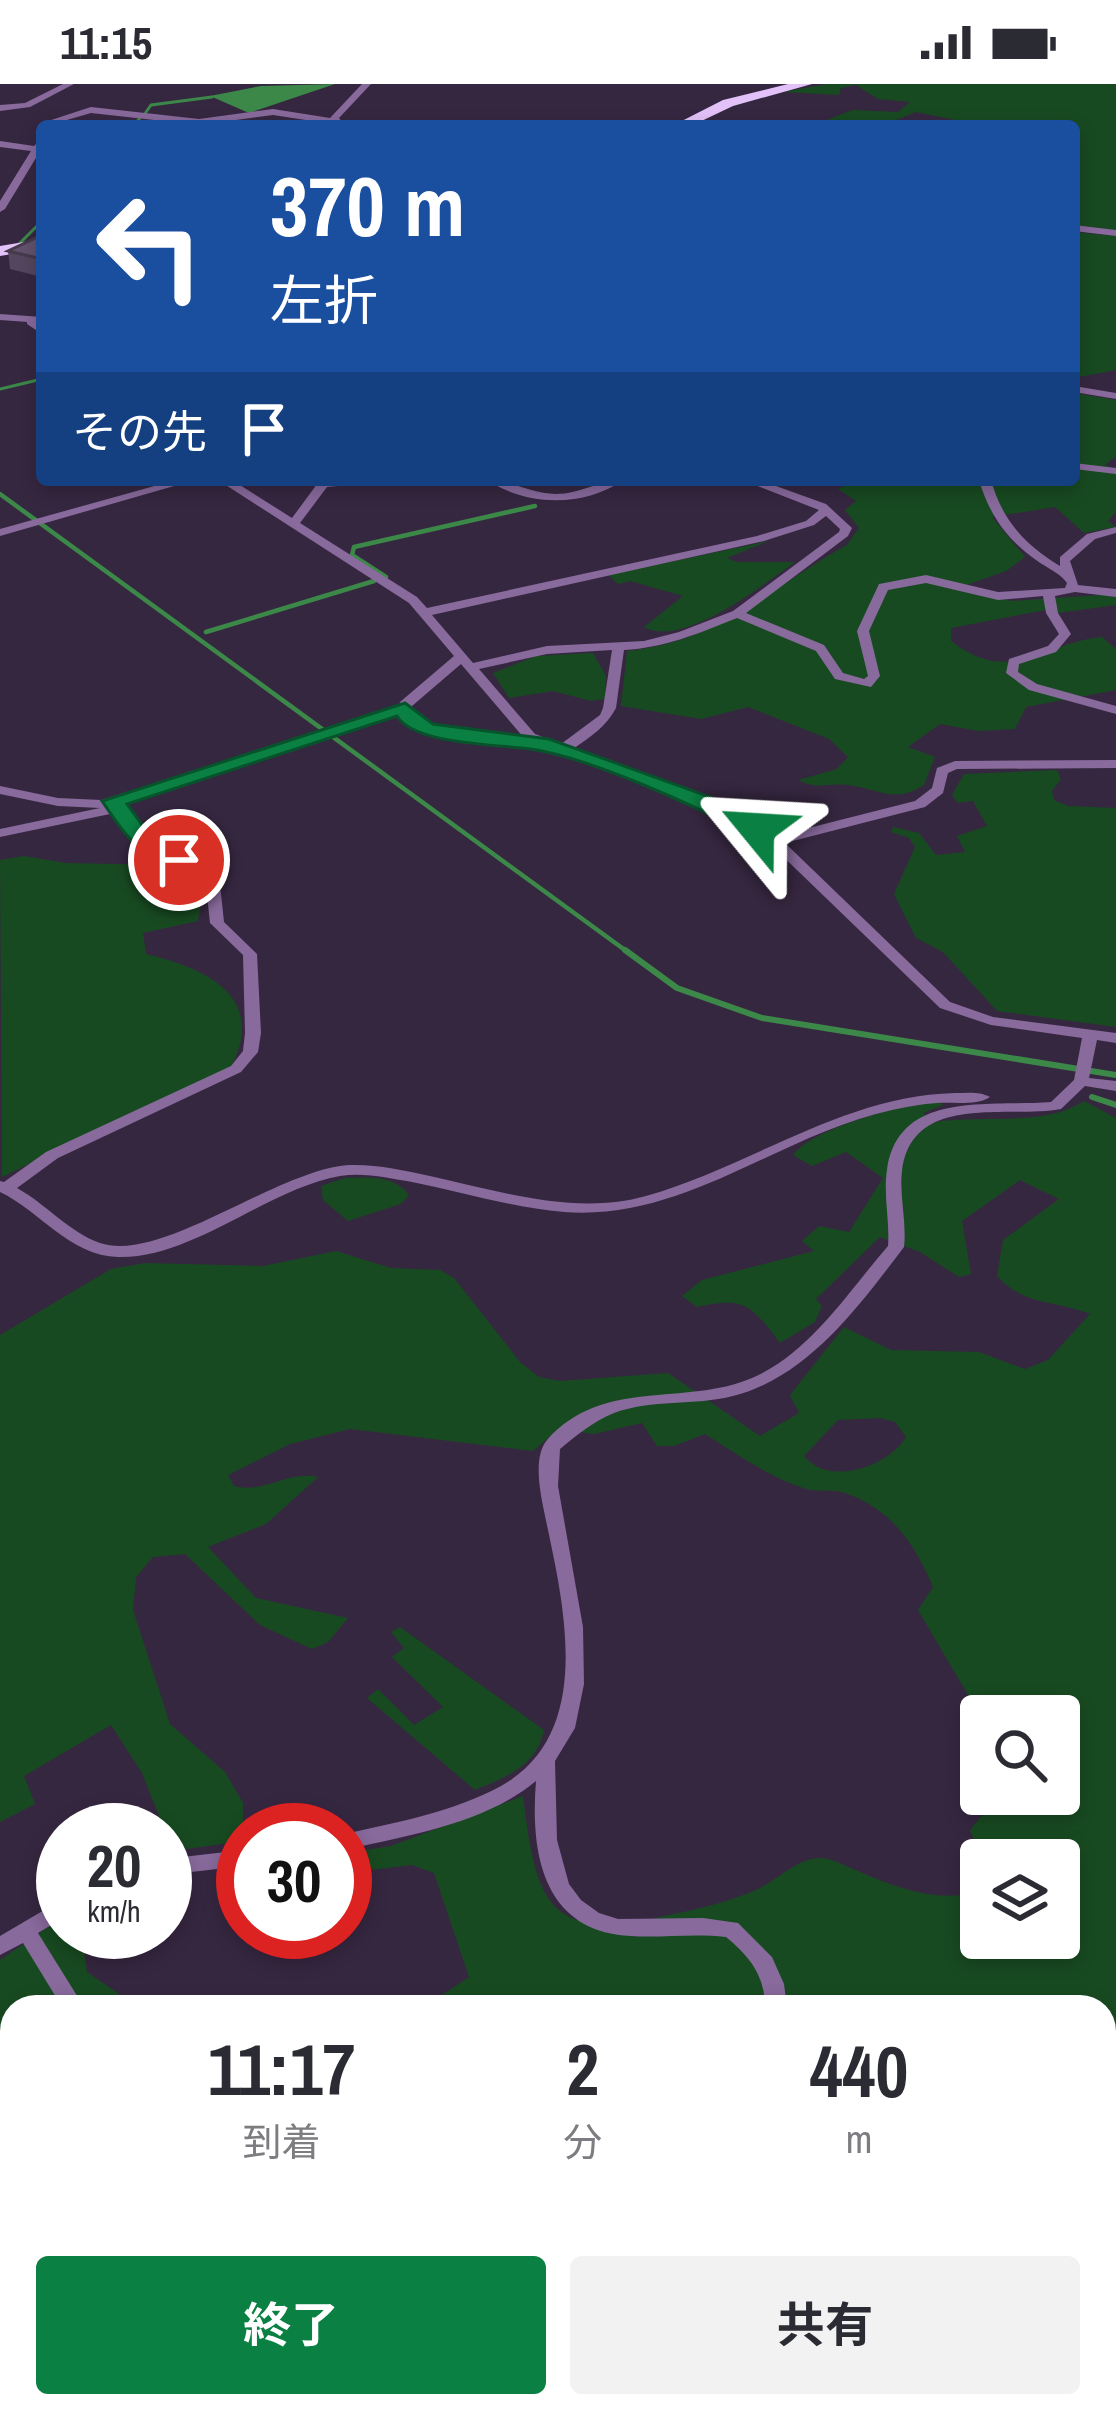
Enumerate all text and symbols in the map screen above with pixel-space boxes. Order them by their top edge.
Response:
text: 11:15 [60,12,152,73]
text: 370 m [270,149,465,262]
icon: left [72,168,228,324]
text: 左折 [270,264,378,337]
icon: arrive [231,396,297,462]
text: その先 [72,401,207,462]
position arrow [694,766,820,892]
pin [128,809,230,911]
icon: arrive [146,827,212,893]
map controls [960,1695,1080,1959]
button: search [960,1695,1080,1815]
speed limit sign: 30 [216,1803,372,1959]
text: 20 [87,1825,141,1906]
button: layers [960,1839,1080,1959]
text: km/h [87,1891,141,1931]
text: 11:17 [208,2020,355,2117]
text: 2 [566,2020,599,2117]
text: 440 [810,2022,908,2119]
text: m [846,2113,872,2165]
text: 到着 [243,2116,321,2168]
text: 分 [563,2116,602,2168]
button: 終了 [36,2256,546,2394]
button: 共有 [570,2256,1080,2394]

